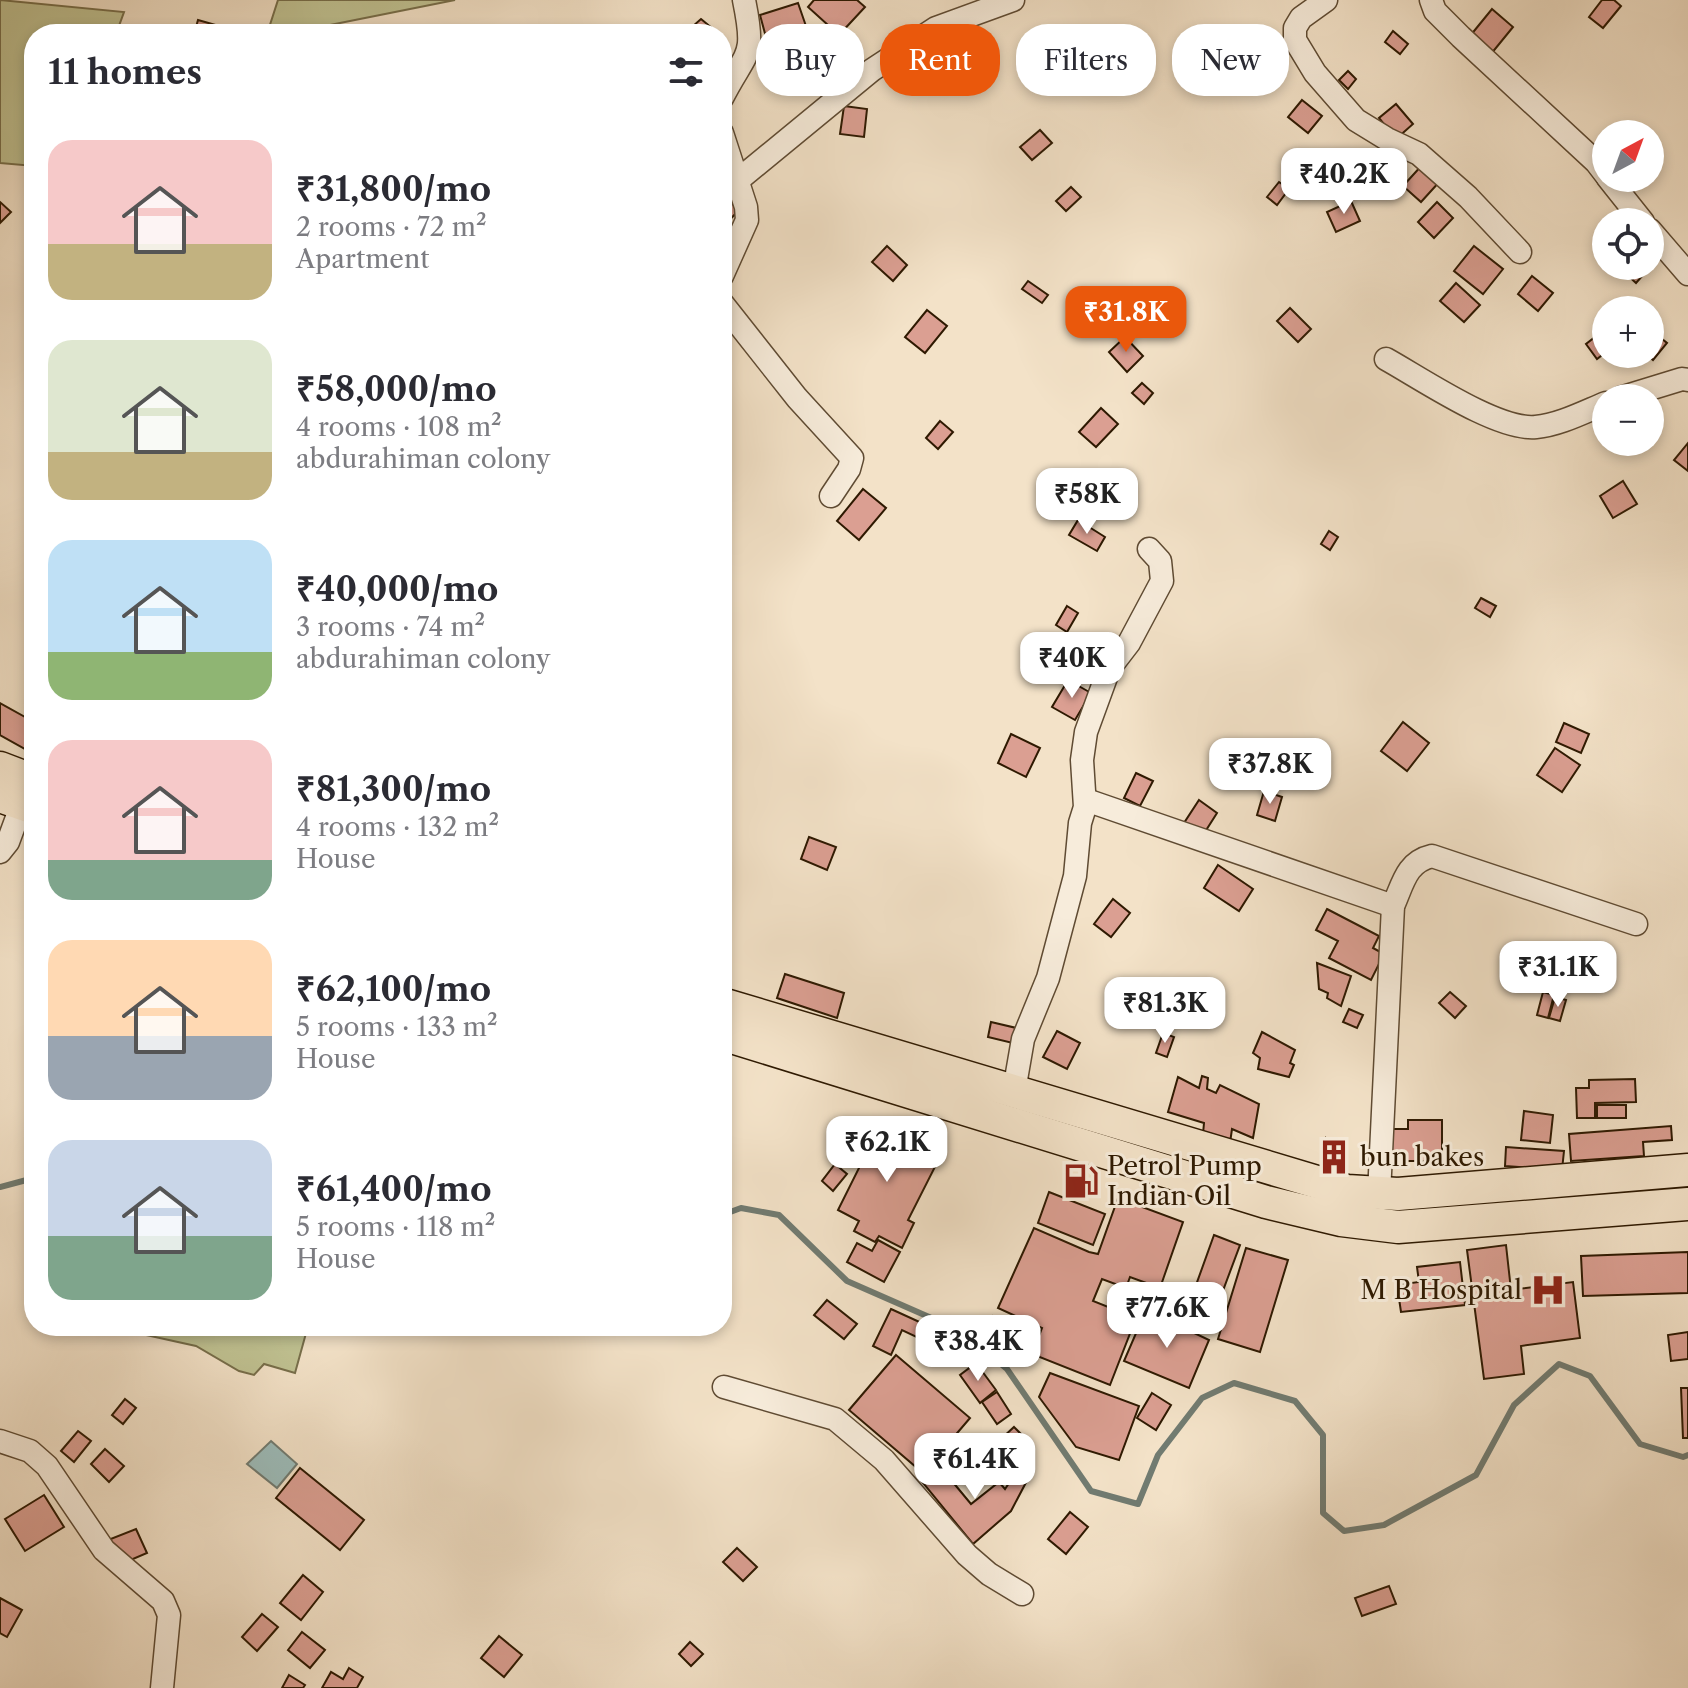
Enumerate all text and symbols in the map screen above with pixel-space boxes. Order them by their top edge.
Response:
chip: Buy [756,24,864,96]
chip: Rent [880,24,1000,96]
chip: Filters [1016,24,1156,96]
chip: New [1172,24,1289,96]
icon: filters [664,50,708,94]
text: 11 homes [48,51,202,93]
north arrow [1592,120,1664,192]
map controls [1592,120,1664,456]
pin: ₹40.2K [1279,148,1409,216]
text: ₹40.2K [1299,158,1389,190]
text: ₹31,800/mo [296,168,491,210]
icon: home [112,172,208,268]
button: locate [1592,208,1664,280]
text: 2 rooms · 72 m² [296,211,487,243]
text: Apartment [296,243,429,275]
pin: ₹31.8K [1061,286,1191,354]
text: ₹31.8K [1083,296,1169,328]
button: + [1592,296,1664,368]
text: ₹58,000/mo [296,368,497,410]
icon: home [112,372,208,468]
button: − [1592,384,1664,456]
text: 4 rooms · 108 m² [296,411,502,443]
text: abdurahiman colony [296,443,550,475]
pin: ₹58K [1040,468,1134,536]
text: ₹58K [1054,478,1120,510]
text: ₹40,000/mo [296,568,498,610]
icon: home [112,572,208,668]
text: 3 rooms · 74 m² [296,611,485,643]
pin: ₹40K [1025,632,1119,700]
text: ₹40K [1038,642,1106,674]
text: abdurahiman colony [296,643,550,675]
pin: ₹37.8K [1205,738,1335,806]
text: ₹37.8K [1227,748,1313,780]
text: ₹81,300/mo [296,768,491,810]
icon: home [112,772,208,868]
text: 4 rooms · 132 m² [296,811,499,843]
text: House [296,843,376,875]
pin: ₹31.1K [1493,941,1623,1009]
text: ₹31.1K [1518,951,1598,983]
text: ₹62,100/mo [296,968,491,1010]
icon: home [112,972,208,1068]
pin: ₹81.3K [1100,977,1230,1045]
text: ₹81.3K [1122,987,1208,1019]
text: 5 rooms · 133 m² [296,1011,498,1043]
text: House [296,1043,376,1075]
pin: ₹62.1K [822,1116,952,1184]
text: ₹62.1K [844,1126,930,1158]
building icon: bun bakes [1315,1138,1353,1176]
place label: bun bakes [1360,1141,1484,1173]
place label: Petrol Pump Indian Oil [1107,1150,1262,1212]
fuel station icon: Petrol Pump Indian Oil [1062,1162,1100,1200]
text: ₹61,400/mo [296,1168,492,1210]
icon: home [112,1172,208,1268]
text: 5 rooms · 118 m² [296,1211,495,1243]
text: House [296,1243,376,1275]
hospital icon: M B Hospital [1529,1271,1567,1309]
place label: M B Hospital [1360,1274,1522,1306]
pin: ₹77.6K [1102,1282,1232,1350]
text: ₹77.6K [1125,1292,1209,1324]
pin: ₹38.4K [913,1315,1043,1383]
text: ₹38.4K [934,1325,1022,1357]
pin: ₹61.4K [910,1433,1040,1501]
text: ₹61.4K [932,1443,1018,1475]

